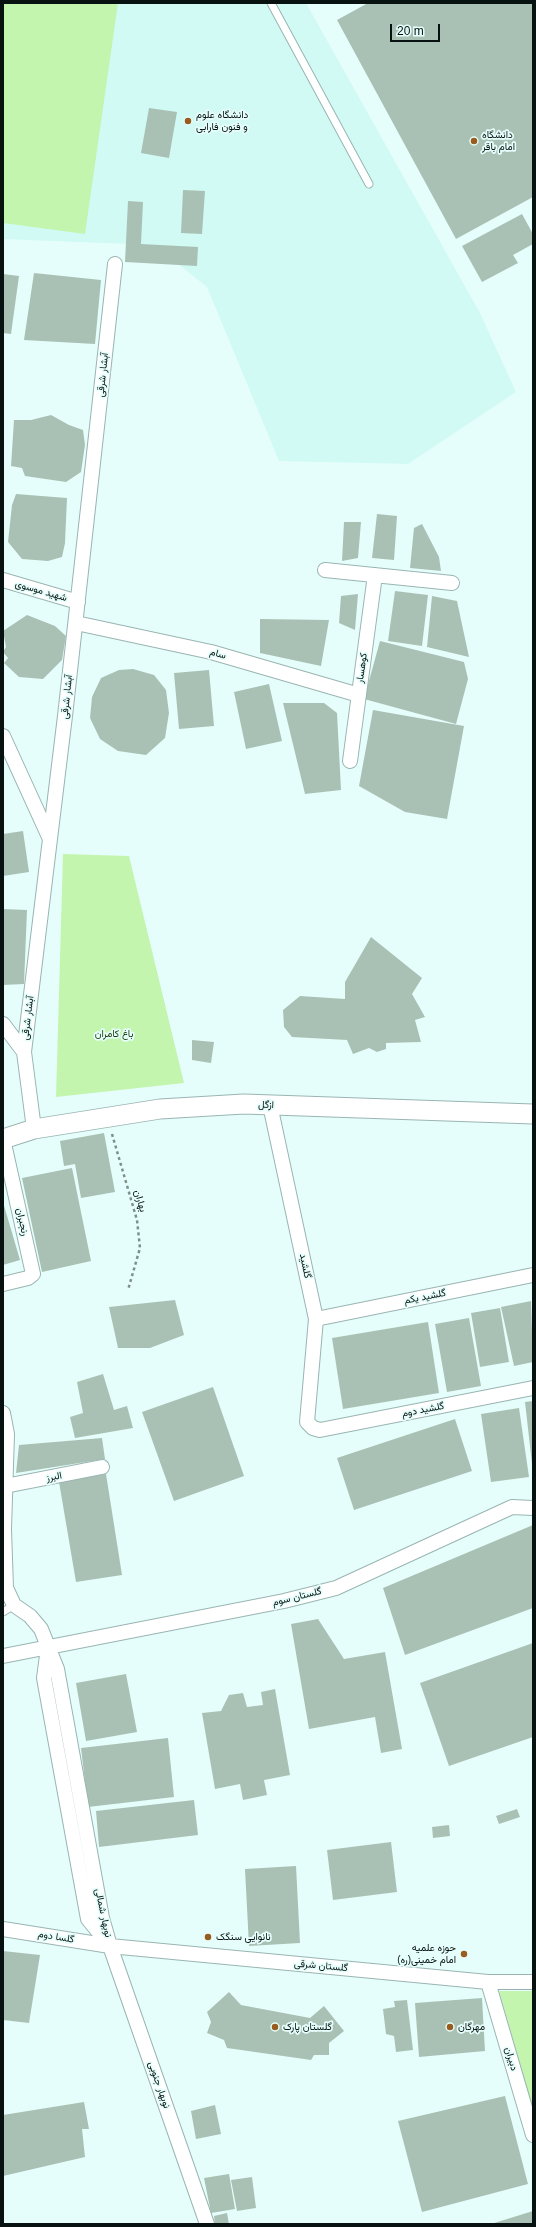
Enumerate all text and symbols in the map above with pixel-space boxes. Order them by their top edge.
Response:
scale bar [392,16,442,42]
text: 20 m [397,24,424,38]
place label: دانشگاه علوم و فنون فارابی [196,109,248,132]
marker: دانشگاه علوم و فنون فارابی [183,116,193,126]
place label: دانشگاه امام باقر [482,129,515,152]
marker: دانشگاه امام باقر [469,136,479,146]
street label: آبشار شرقی [95,352,111,398]
street label: شهید موسوی [14,578,68,604]
street label: سام [209,646,227,662]
street label: کوهسار [354,652,370,684]
street label: آبشار شرقی [59,674,75,720]
street label: آبشار شرقی [19,995,37,1041]
park label: باغ کامران [95,1028,133,1040]
street label: ازگل [258,1099,274,1111]
street label: بهاران [131,1189,149,1213]
street label: رنجبران [13,1207,31,1237]
street label: گلشید [297,1253,313,1279]
street label: گلشيد يكم [403,1287,447,1307]
street label: گلشيد دوم [401,1400,445,1420]
street label: البرز [45,1470,63,1484]
street label: گلستان سوم [271,1585,323,1609]
street label: نوبهار شمالی [92,1887,114,1939]
street label: گلسا دوم [37,1928,75,1946]
place label: نانوایی سنگک [216,1931,271,1943]
marker: نانوایی سنگک [203,1932,213,1942]
place label: حوزه علمیه امام خمینی(ره) [397,1942,456,1966]
marker: حوزه علمیه امام خمینی(ره) [459,1949,469,1959]
street label: گلستان شرقی [293,1958,349,1974]
place label: گلستان پارک [283,2021,332,2033]
place label: مهرگان [458,2021,485,2033]
marker: گلستان پارک [270,2022,280,2032]
marker: مهرگان [445,2022,455,2032]
street label: دبیران [502,2046,520,2072]
street label: نوبهار جنوبی [145,2060,173,2110]

